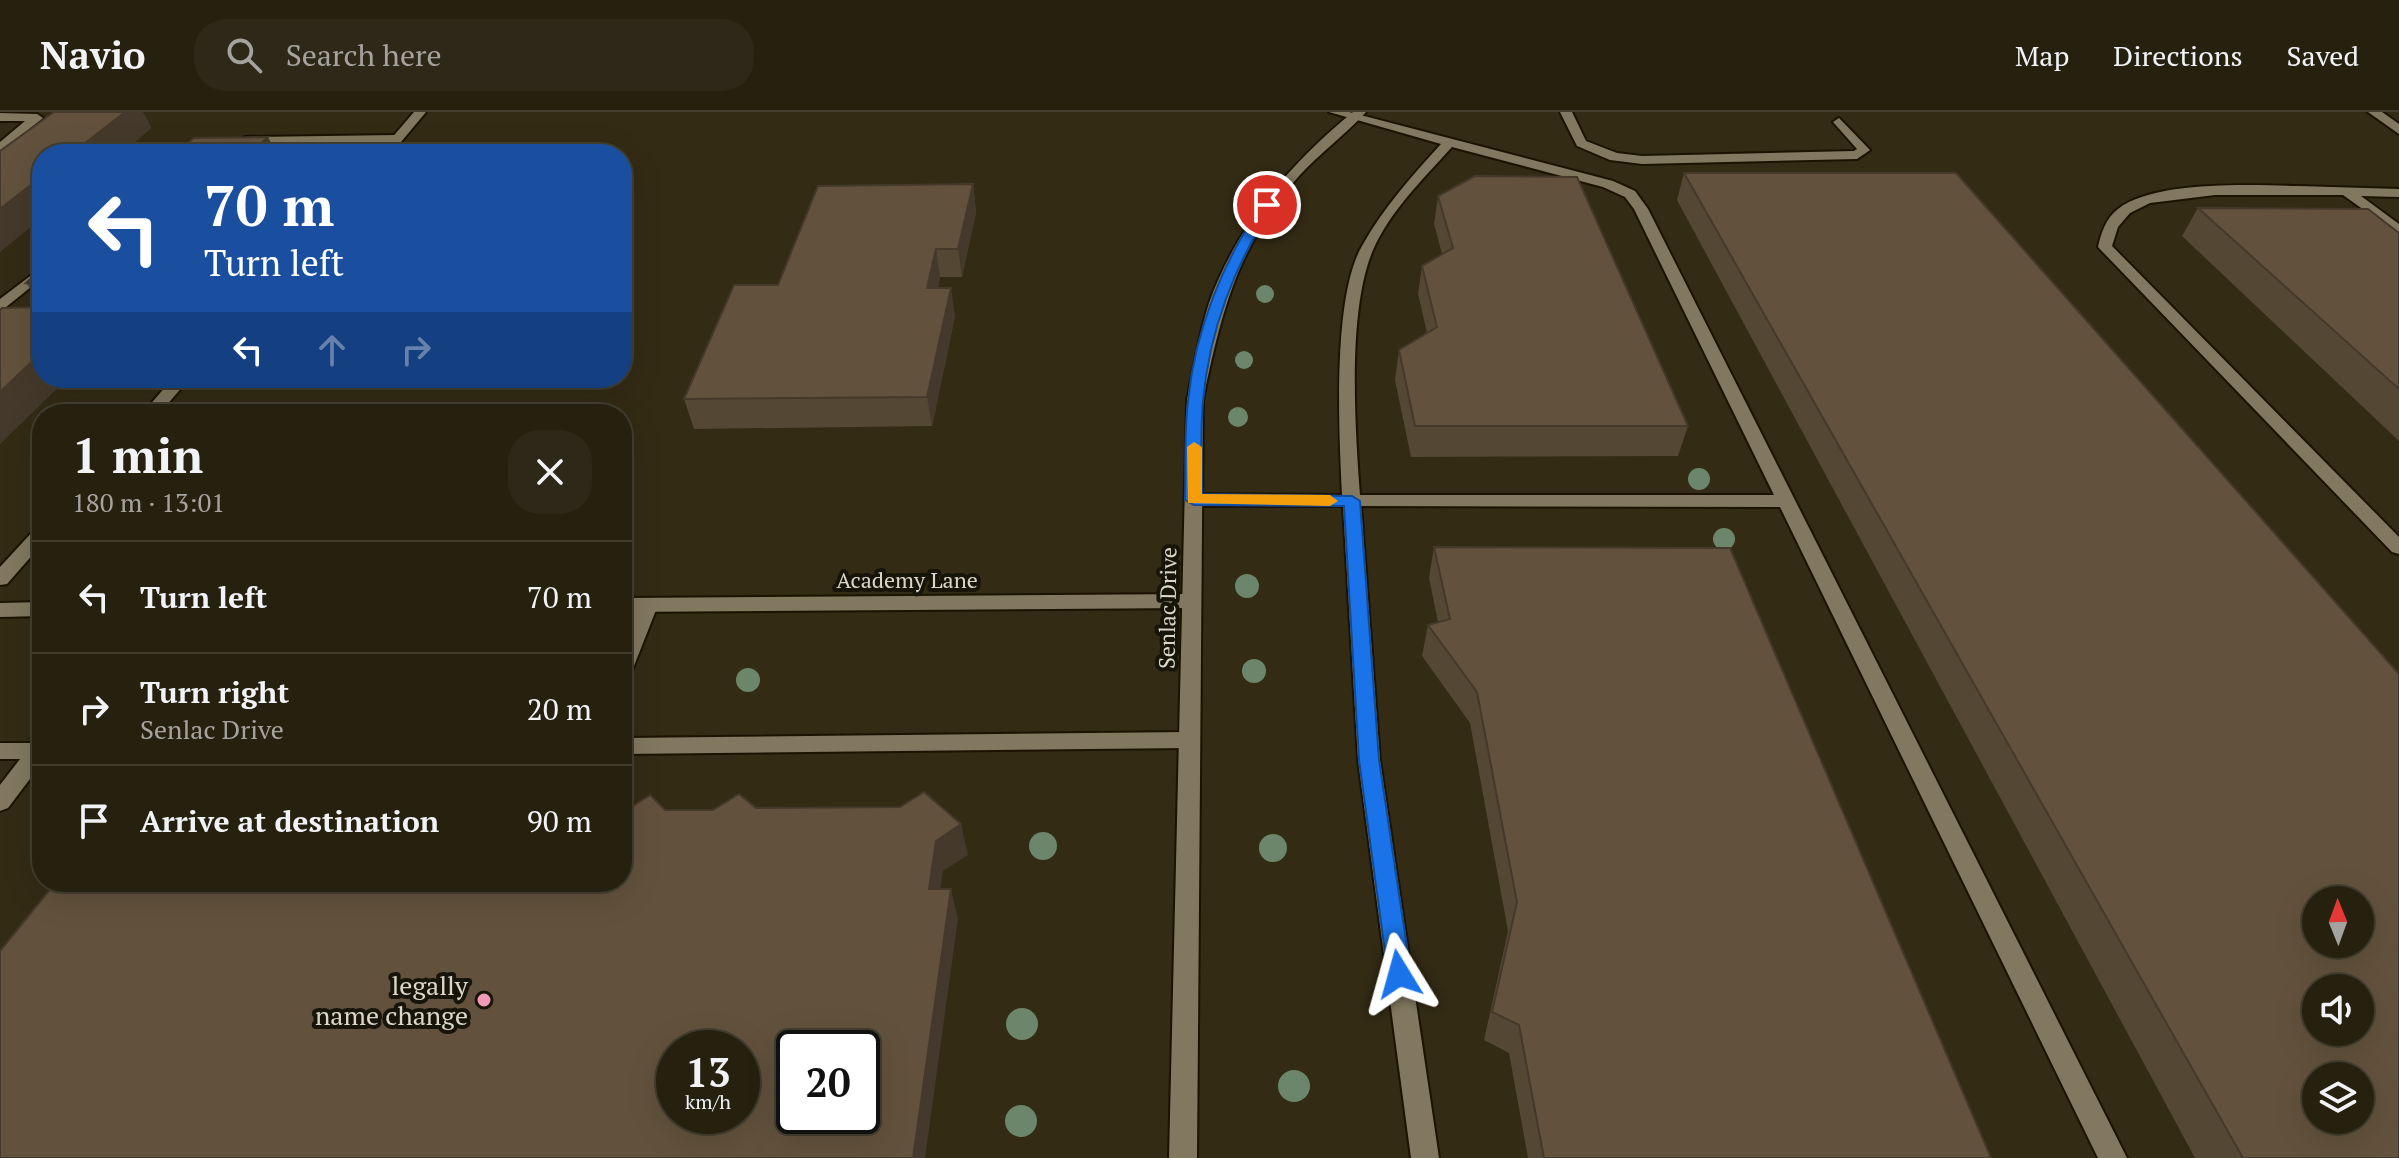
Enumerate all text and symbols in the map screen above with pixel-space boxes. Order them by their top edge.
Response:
search box [194,19,754,91]
text: Navio [40,30,146,80]
icon: search [222,33,266,77]
text: Search here [286,35,442,75]
text: Map [2015,37,2069,74]
text: Directions [2113,37,2243,74]
text: Saved [2287,37,2359,74]
text: 70 m [204,168,334,242]
pin [1233,171,1301,239]
icon: left [72,176,176,280]
icon: arrive [1245,183,1289,227]
text: Turn left [204,239,344,286]
icon: left [226,328,270,372]
icon: ahead [310,328,354,372]
icon: right [394,328,438,372]
text: 1 min [72,423,203,487]
button: close [508,430,592,514]
text: 180 m · 13:01 [72,485,225,519]
street label: Senlac Drive [1151,547,1183,669]
street label: Academy Lane [836,565,978,594]
icon: left [72,575,116,619]
text: Turn left [140,577,267,617]
text: 70 m [527,577,592,617]
text: Turn right [140,672,289,712]
icon: right [72,687,116,731]
text: 20 m [527,689,592,729]
text: Senlac Drive [140,712,284,746]
icon: arrive [72,799,116,843]
text: Arrive at destination [140,801,439,841]
text: 90 m [527,801,592,841]
north arrow [2302,886,2374,958]
map controls [2302,886,2374,1134]
position arrow [1357,932,1441,1016]
place label: legally name change [315,968,469,1032]
button: sound [2302,974,2374,1046]
marker: legally name change [475,991,493,1009]
speed limit sign: 20 [776,1030,880,1134]
text: 13 [685,1045,731,1098]
button: layers [2302,1062,2374,1134]
text: km/h [685,1088,731,1115]

